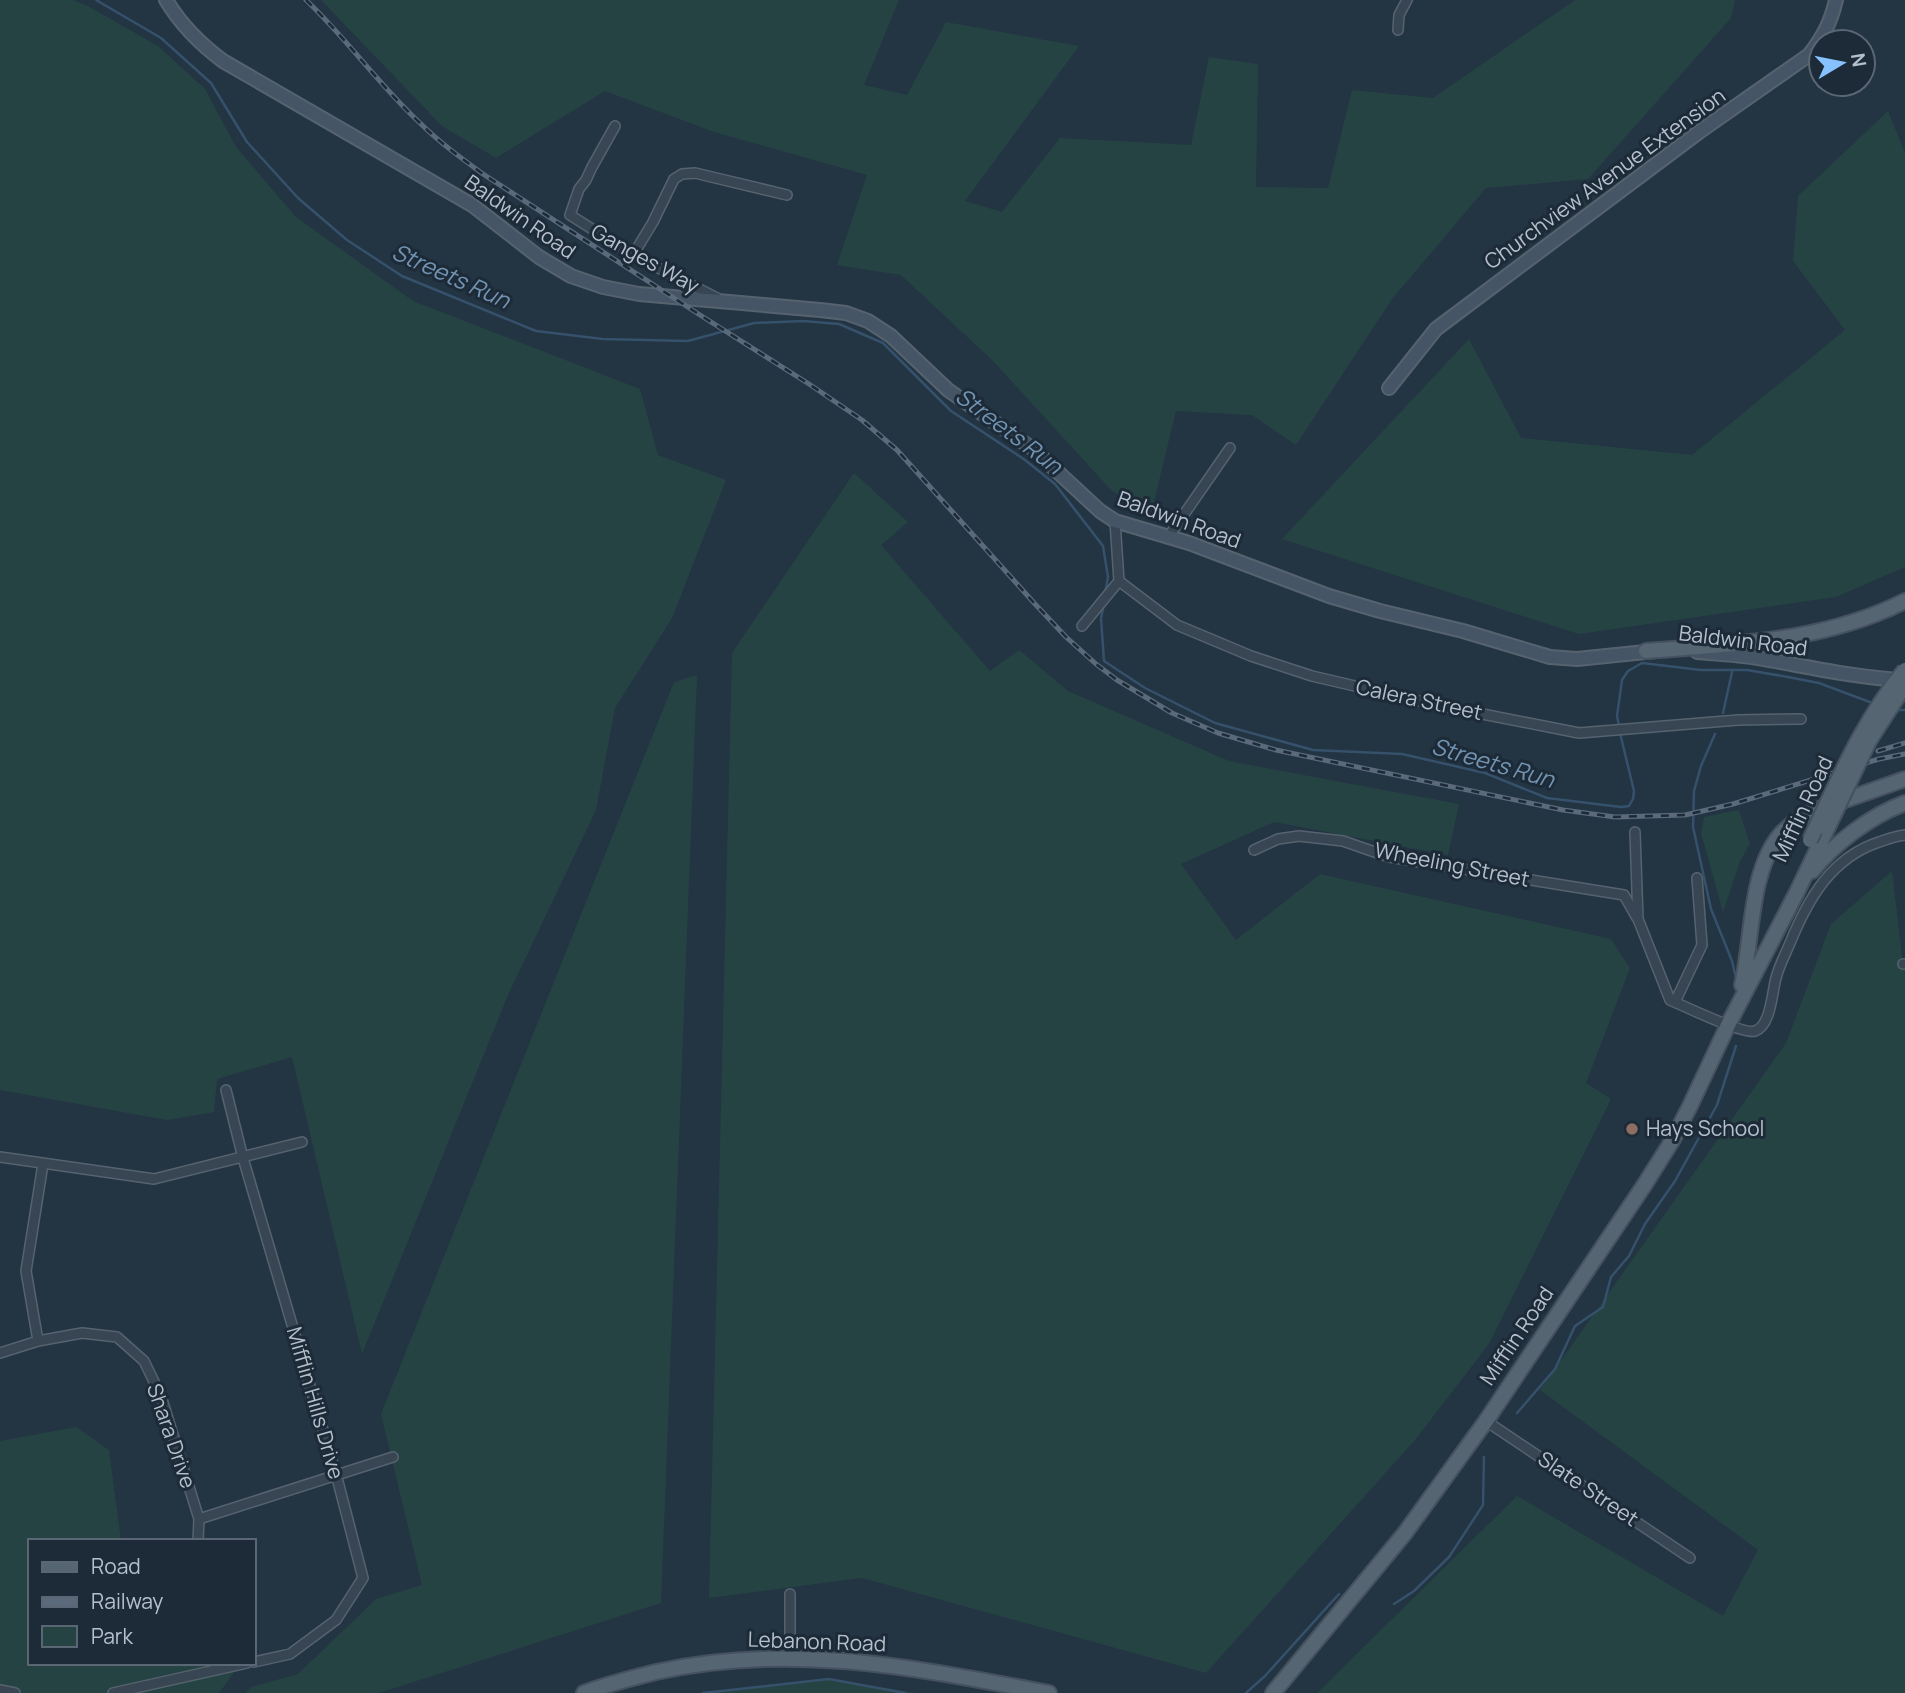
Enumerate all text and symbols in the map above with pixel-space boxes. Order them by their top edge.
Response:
north arrow [1807,28,1877,98]
text: N [1845,51,1873,69]
street label: Churchview Avenue Extension [1478,81,1731,275]
street label: Baldwin Road [460,168,582,265]
street label: Ganges Way [586,217,705,299]
water label: Streets Run [387,235,517,316]
water label: Streets Run [950,379,1071,482]
street label: Baldwin Road [1114,484,1245,554]
street label: Baldwin Road [1677,618,1809,662]
street label: Calera Street [1353,672,1485,726]
water label: Streets Run [1428,729,1560,795]
street label: Mifflin Road [1765,751,1839,866]
street label: Wheeling Street [1372,835,1532,893]
place label: Hays School [1646,1114,1765,1142]
marker: Hays School [1624,1121,1640,1137]
street label: Mifflin Road [1473,1281,1560,1390]
street label: Mifflin Hills Drive [281,1323,351,1482]
street label: Shara Drive [141,1379,203,1492]
street label: Slate Street [1533,1444,1644,1532]
legend [28,1539,256,1665]
text: Road [91,1552,141,1580]
text: Railway [91,1587,163,1615]
text: Park [91,1622,133,1650]
street label: Lebanon Road [747,1625,887,1657]

